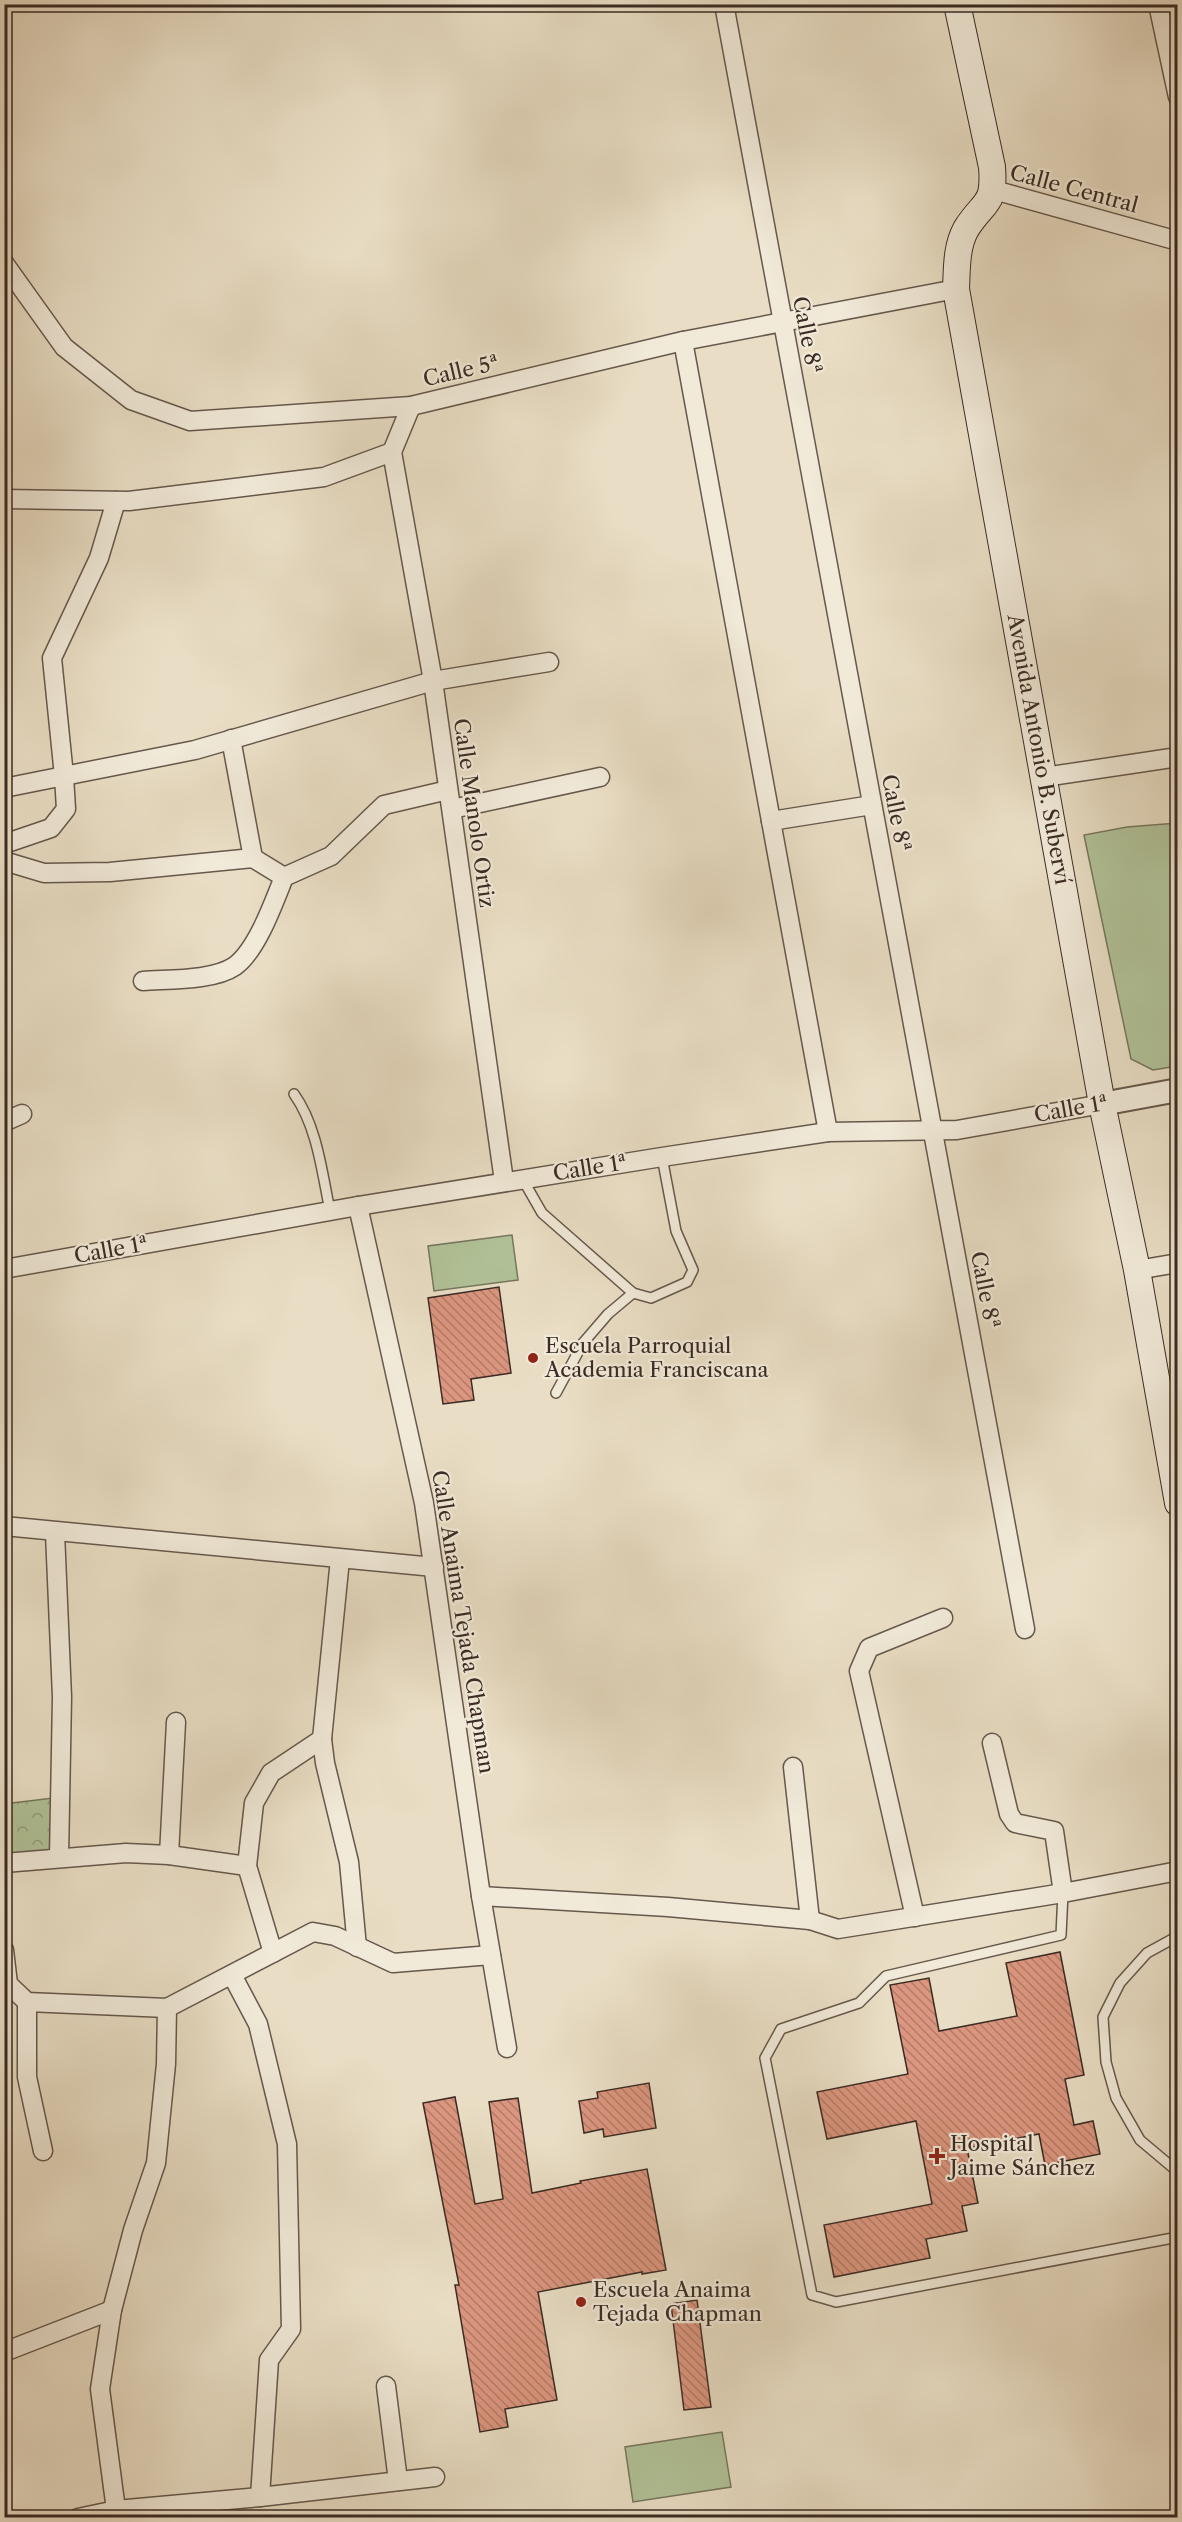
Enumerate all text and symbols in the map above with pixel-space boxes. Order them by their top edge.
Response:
street label: Calle Central [1007,159,1141,218]
street label: Calle 8ª [788,294,827,376]
street label: Calle 5ª [420,350,501,391]
street label: Avenida Antonio B. Suberví [1002,611,1075,886]
street label: Calle Manolo Ortiz [449,717,500,909]
street label: Calle 8ª [877,772,916,854]
street label: Calle 1ª [1032,1090,1110,1127]
street label: Calle 1ª [551,1149,629,1186]
street label: Calle 1ª [72,1231,150,1268]
street label: Calle 8ª [966,1249,1005,1331]
place label: Escuela Parroquial Academia Franciscana [544,1333,770,1382]
marker: Escuela Parroquial Academia Franciscana [526,1351,540,1365]
street label: Calle Anaima Tejada Chapman [427,1468,500,1775]
place label: Hospital Jaime Sánchez [947,2131,1095,2180]
marker: Hospital Jaime Sánchez [928,2147,946,2165]
place label: Escuela Anaima Tejada Chapman [593,2277,762,2326]
marker: Escuela Anaima Tejada Chapman [574,2295,588,2309]

